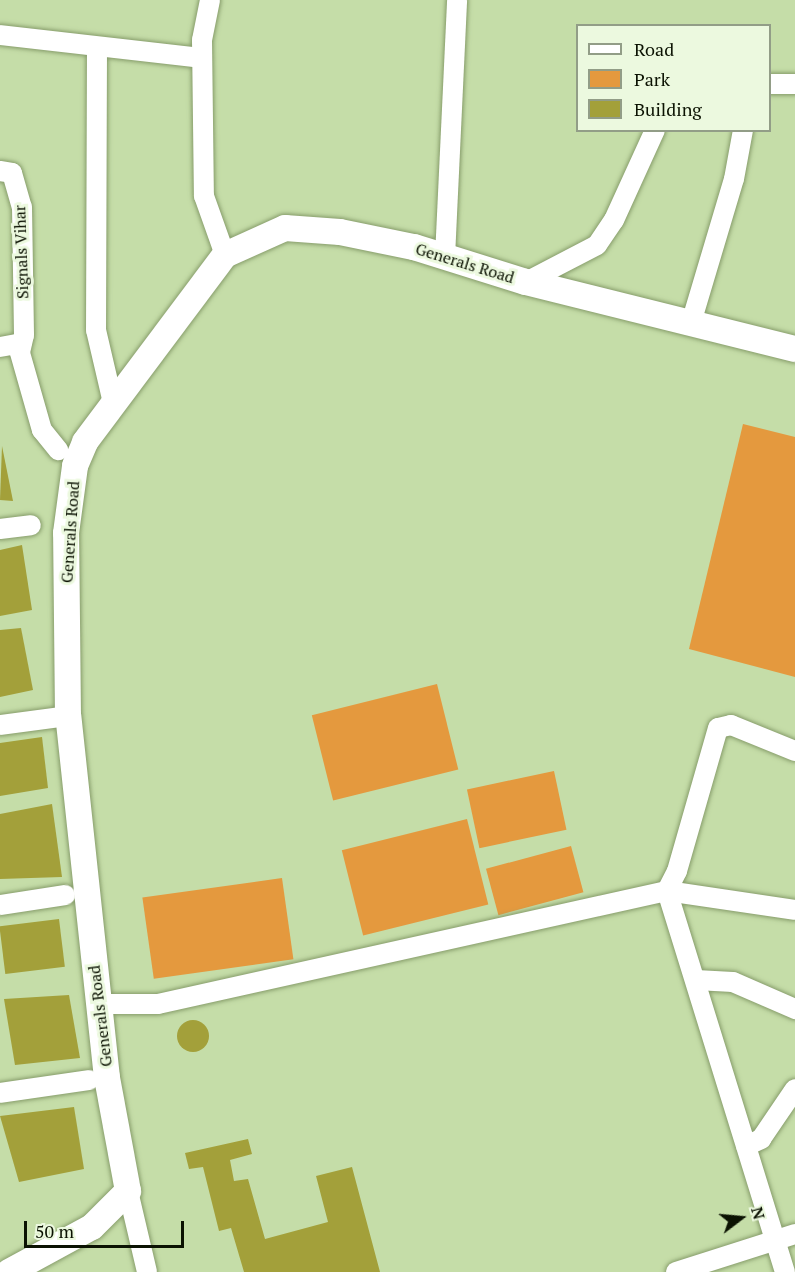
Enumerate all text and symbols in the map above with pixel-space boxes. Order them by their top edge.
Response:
legend [576,24,771,132]
text: Road [634,37,674,61]
text: Park [634,67,670,91]
text: Building [634,97,702,121]
street label: Signals Vihar [10,204,32,300]
street label: Generals Road [413,239,517,287]
street label: Generals Road [57,480,83,584]
street label: Generals Road [84,964,116,1068]
north arrow [711,1188,771,1248]
text: N [746,1204,771,1222]
scale bar [27,1209,188,1247]
text: 50 m [35,1219,74,1243]

